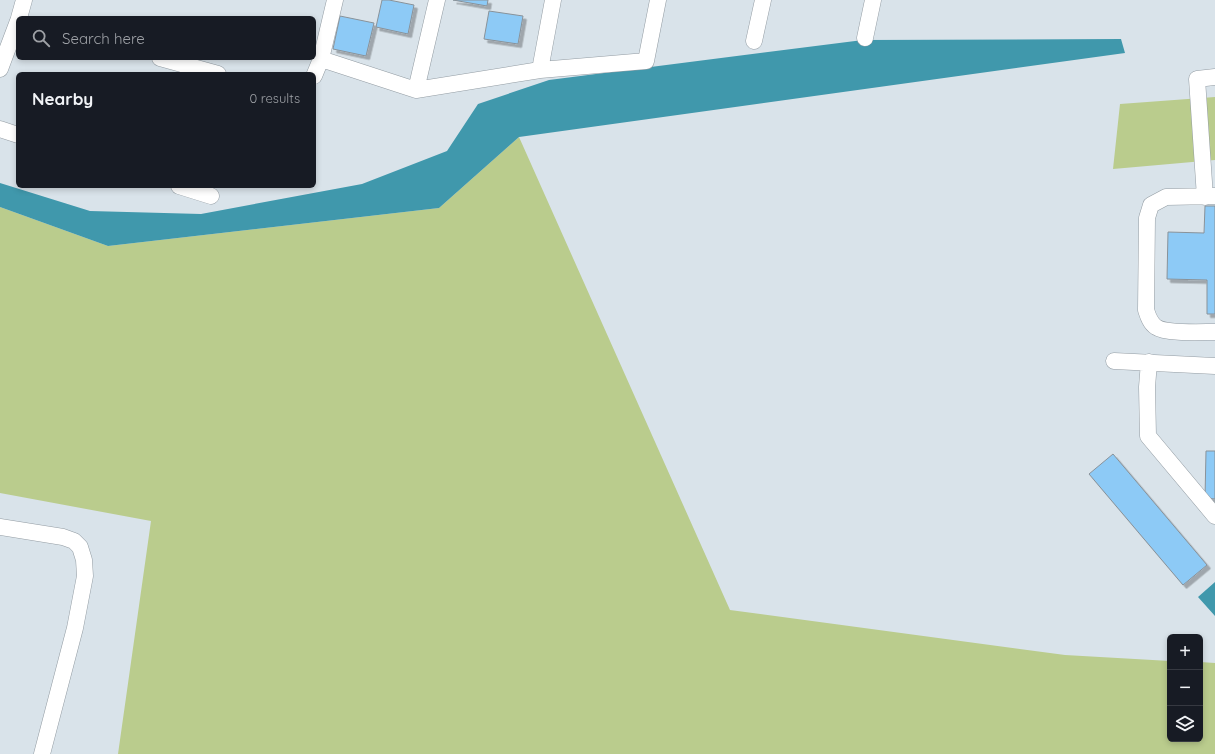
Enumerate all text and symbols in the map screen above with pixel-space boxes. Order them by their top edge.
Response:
search box [16,16,316,60]
icon: search [30,27,52,49]
text: Search here [62,29,145,48]
text: Nearby [32,88,93,109]
text: 0 results [249,90,300,106]
map controls [1167,634,1203,742]
button: + [1167,634,1203,670]
button: − [1167,670,1203,706]
button: layers [1167,706,1203,742]

